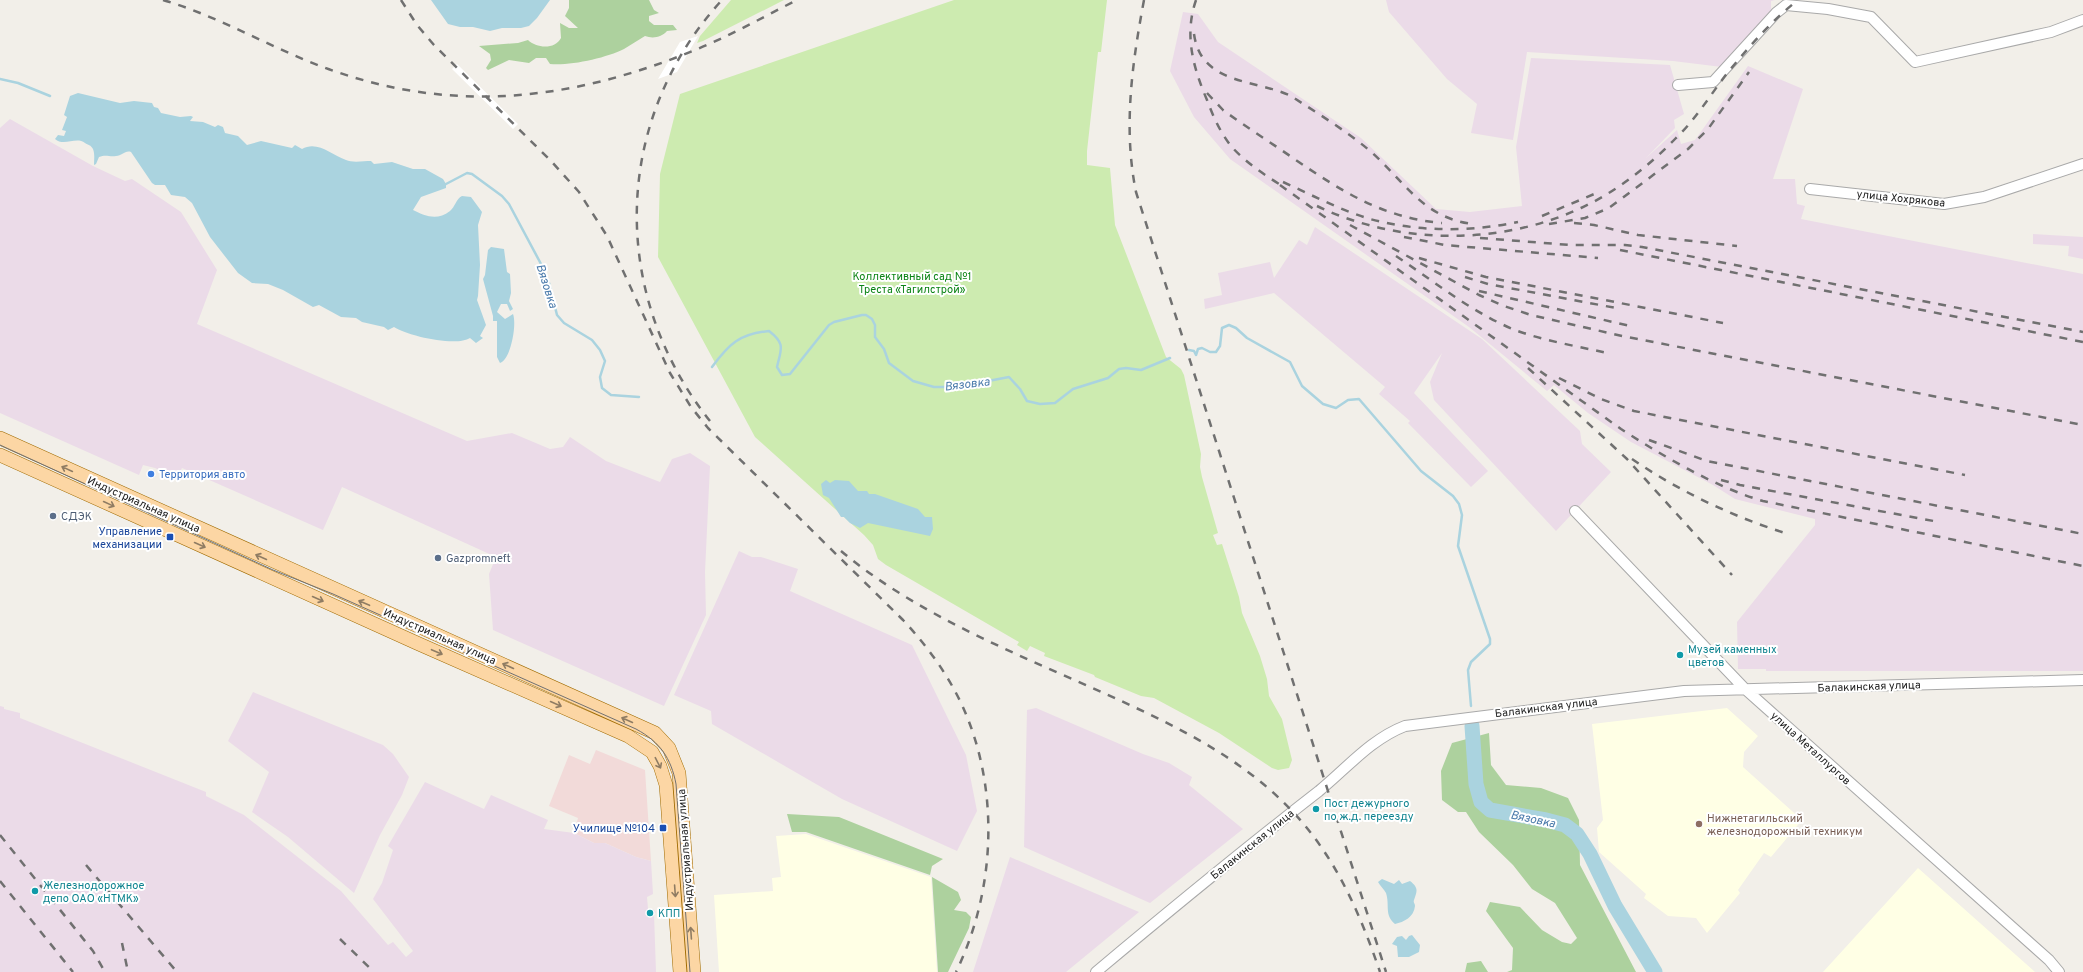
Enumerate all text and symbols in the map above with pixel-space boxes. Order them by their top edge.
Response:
street label: улица Хохрякова [1856,187,1946,211]
water label: Вязовка [531,262,561,311]
park label: Коллективный сад №1 Треста «Тагилстрой» [852,270,972,297]
water label: Вязовка [944,374,991,396]
one-way arrow [61,465,73,472]
place label: Территория авто [159,468,245,482]
marker: Территория авто [146,469,156,479]
street label: Индустриальная улица [85,474,202,536]
one-way arrow [103,501,115,509]
place label: СДЭК [61,510,92,524]
marker: СДЭК [48,511,58,521]
place label: Управление механизации [92,525,162,552]
marker: Управление механизации [165,532,175,542]
one-way arrow [194,542,206,549]
place label: Gazpromneft [446,552,511,566]
one-way arrow [256,553,268,560]
marker: Gazpromneft [433,553,443,563]
one-way arrow [312,596,324,603]
one-way arrow [358,598,370,606]
street label: Индустриальная улица [381,606,498,668]
place label: Музей каменных цветов [1688,643,1777,670]
one-way arrow [431,648,443,656]
marker: Музей каменных цветов [1675,650,1685,660]
one-way arrow [503,662,515,669]
street label: Балакинская улица [1817,678,1921,696]
street label: Балакинская улица [1494,695,1598,721]
one-way arrow [550,701,562,708]
street label: улица Металлургов [1767,709,1853,788]
one-way arrow [621,716,633,723]
one-way arrow [655,756,662,768]
street label: Индустриальная улица [675,788,697,911]
place label: Пост дежурного по ж.д. переезду [1324,797,1414,824]
marker: Пост дежурного по ж.д. переезду [1311,804,1321,814]
street label: Балакинская улица [1208,807,1297,883]
water label: Вязовка [1509,807,1557,833]
place label: Нижнетагильский железнодорожный техникум [1707,812,1863,839]
marker: Нижнетагильский железнодорожный техникум [1694,819,1704,829]
place label: Училище №104 [573,822,655,836]
marker: Училище №104 [658,823,668,833]
place label: Железнодорожное депо ОАО «НТМК» [43,879,145,906]
one-way arrow [671,884,678,897]
marker: Железнодорожное депо ОАО «НТМК» [30,886,40,896]
place label: КПП [658,907,680,921]
marker: КПП [645,908,655,918]
one-way arrow [688,927,695,940]

